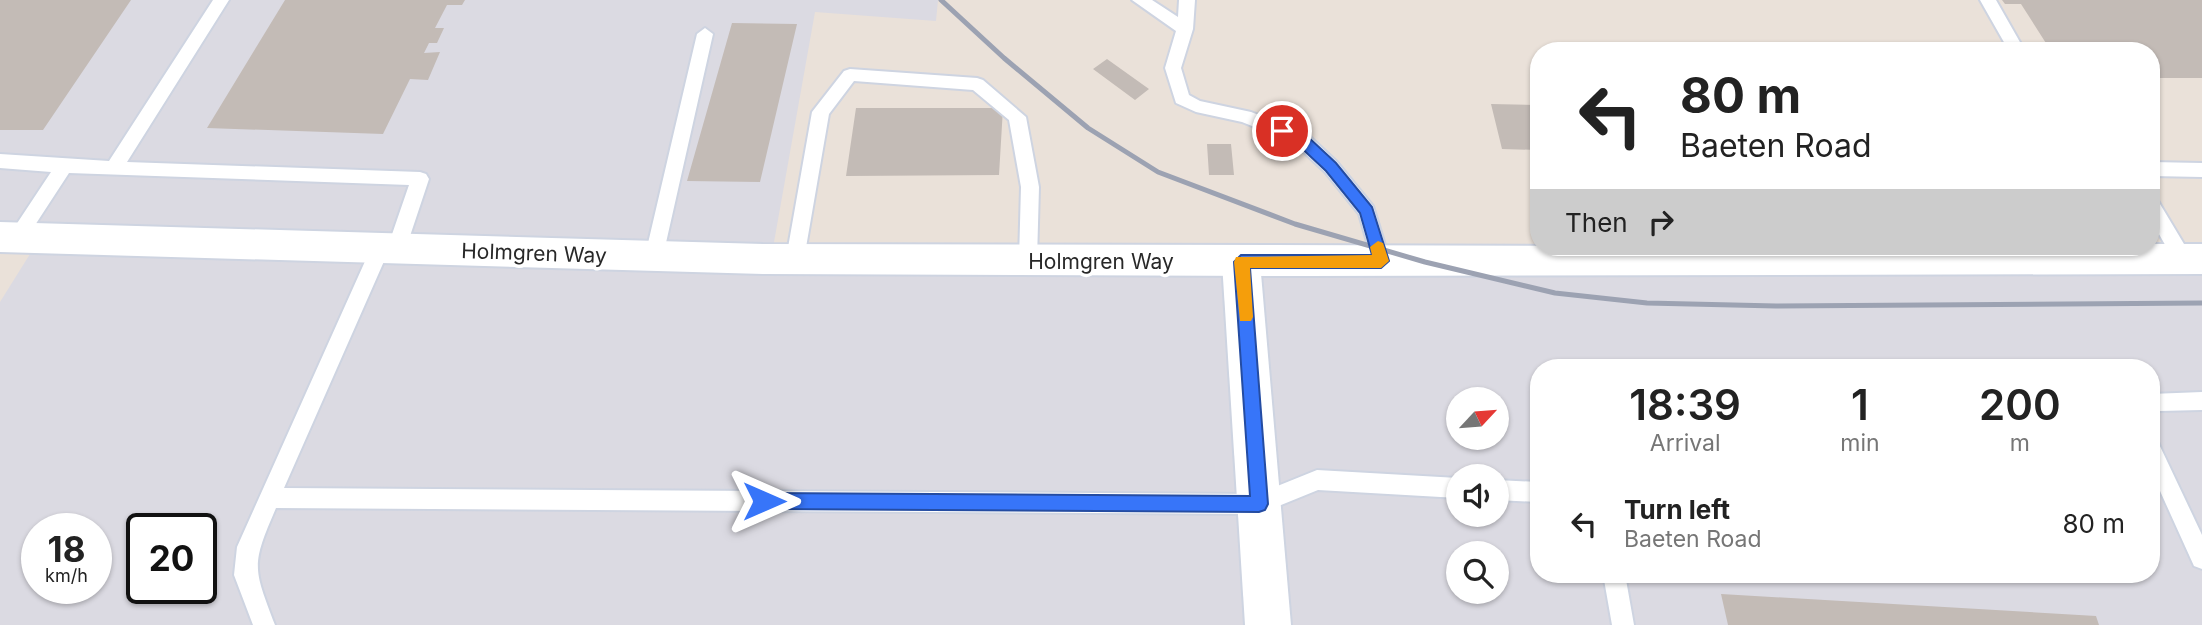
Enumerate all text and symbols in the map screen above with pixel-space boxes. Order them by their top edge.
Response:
text: 80 m [1680,66,1801,125]
icon: left [1565,70,1656,161]
pin [1252,101,1312,161]
icon: arrive [1263,112,1301,150]
text: Baeten Road [1680,126,1871,165]
icon: right [1642,203,1680,241]
text: Then [1565,207,1628,238]
street label: Holmgren Way [461,238,607,268]
street label: Holmgren Way [1028,249,1174,274]
text: 18:39 [1629,379,1741,430]
text: 1 [1851,379,1869,430]
text: 200 [1979,379,2061,430]
north arrow [1446,387,1508,450]
map controls [1446,387,1509,604]
text: Arrival [1650,429,1721,457]
text: min [1840,429,1880,457]
text: m [2010,429,2030,457]
position arrow [727,464,801,538]
button: sound [1446,464,1509,527]
text: Turn left [1624,494,1730,525]
icon: left [1565,505,1603,543]
text: 80 m [2062,508,2125,539]
speed limit sign: 20 [126,513,217,604]
text: Baeten Road [1624,525,1762,553]
text: 18 [48,528,85,570]
button: search [1446,541,1509,604]
text: km/h [45,565,88,586]

